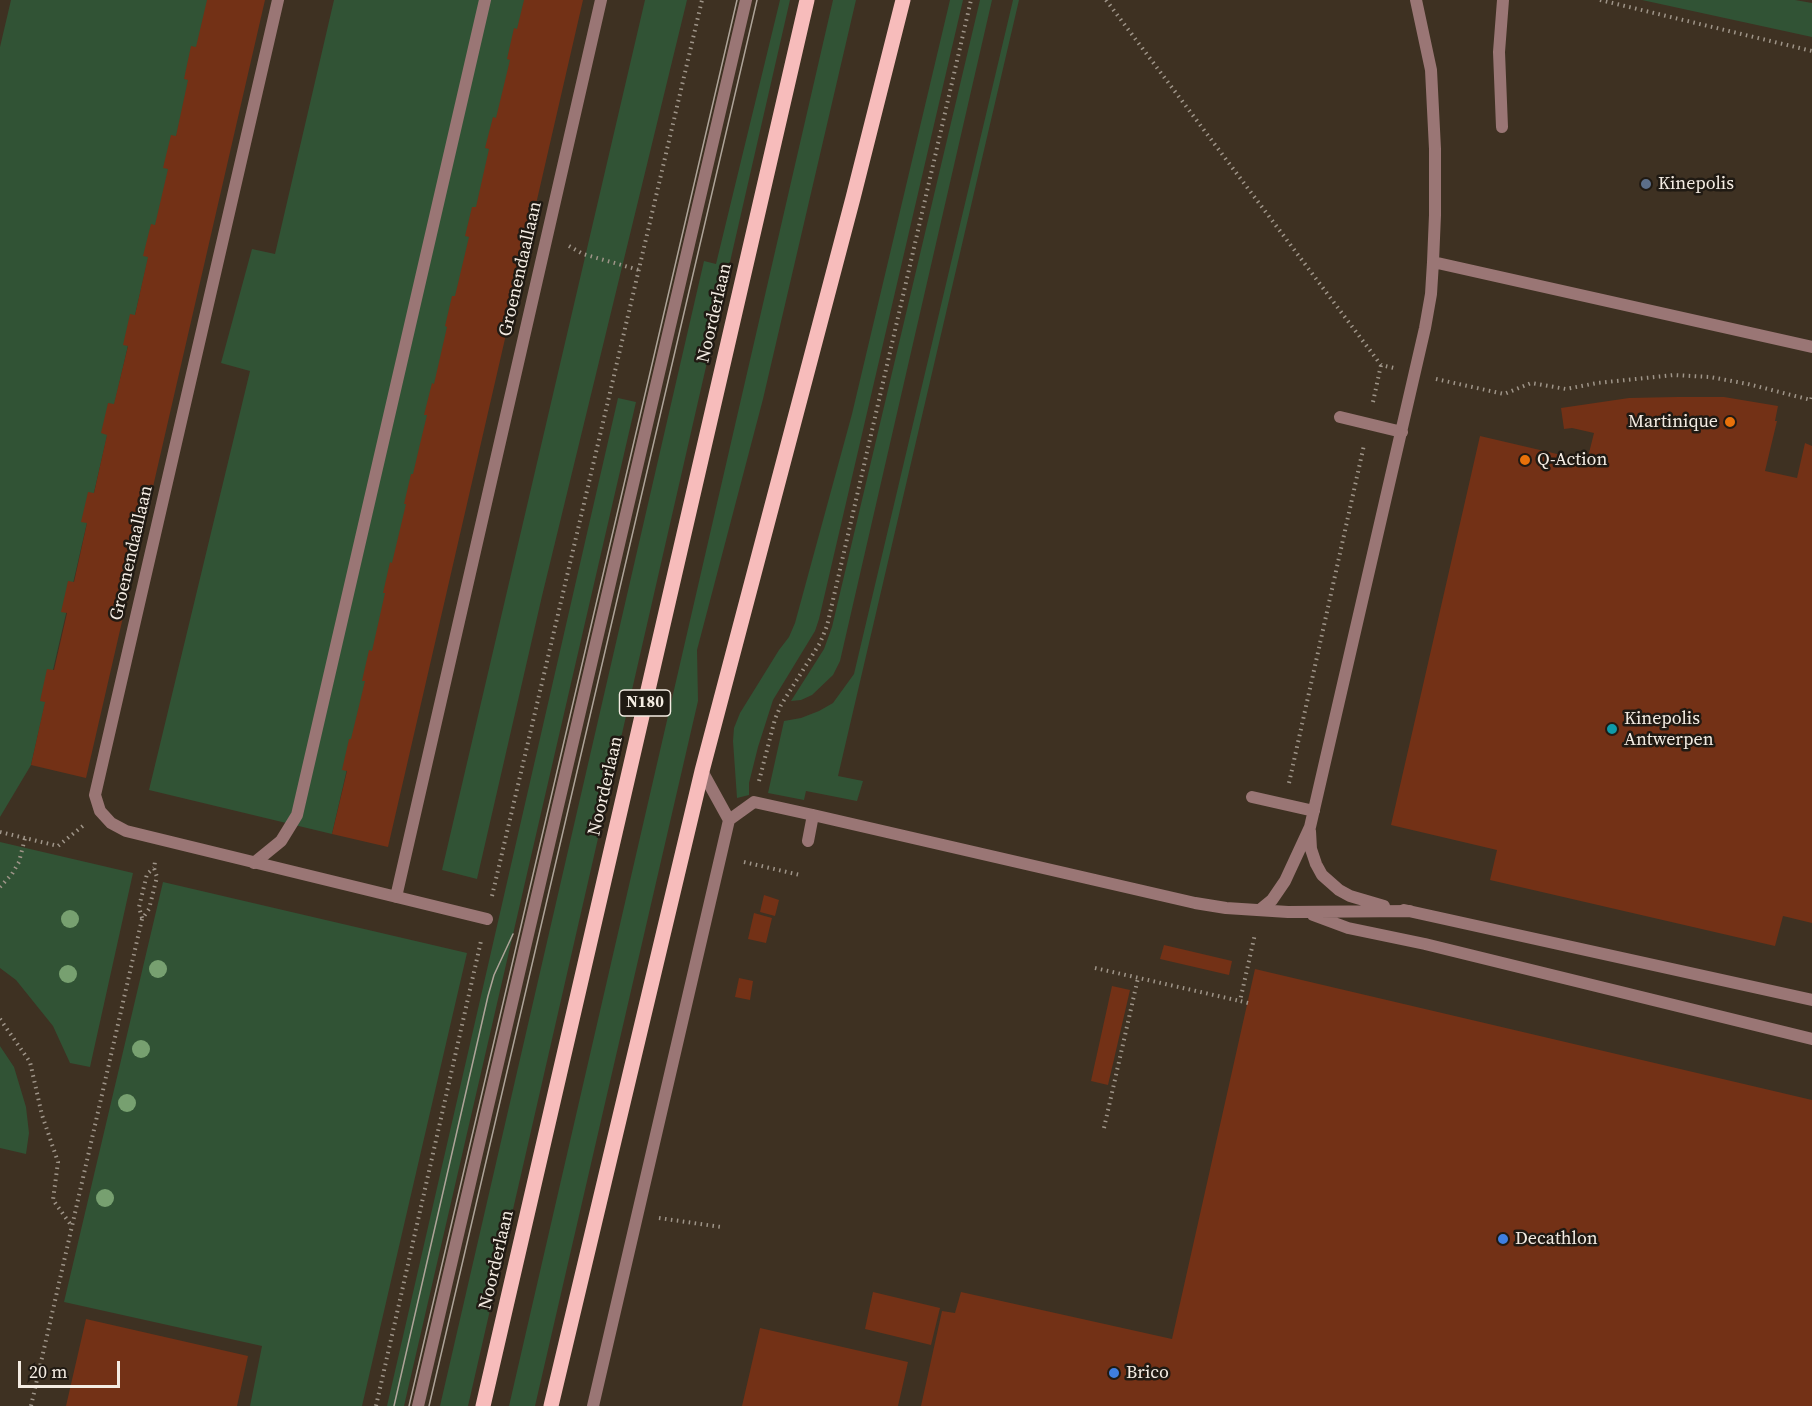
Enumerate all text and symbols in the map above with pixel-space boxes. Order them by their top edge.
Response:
place label: Kinepolis [1658,173,1734,195]
marker: Kinepolis [1639,177,1653,191]
street label: Groenendaallaan [495,199,547,339]
street label: Noorderlaan [693,261,737,365]
place label: Martinique [1628,411,1718,433]
marker: Martinique [1723,415,1737,429]
place label: Q-Action [1537,449,1607,471]
marker: Q-Action [1518,453,1532,467]
street label: Groenendaallaan [106,483,158,623]
road number: N180 [620,690,670,716]
place label: Kinepolis Antwerpen [1624,708,1714,750]
marker: Kinepolis Antwerpen [1605,722,1619,736]
street label: Noorderlaan [584,734,628,838]
street label: Noorderlaan [475,1208,519,1312]
place label: Decathlon [1515,1228,1598,1250]
marker: Decathlon [1496,1232,1510,1246]
scale bar [21,1349,123,1387]
text: 20 m [29,1359,67,1384]
place label: Brico [1126,1362,1169,1384]
marker: Brico [1107,1366,1121,1380]

